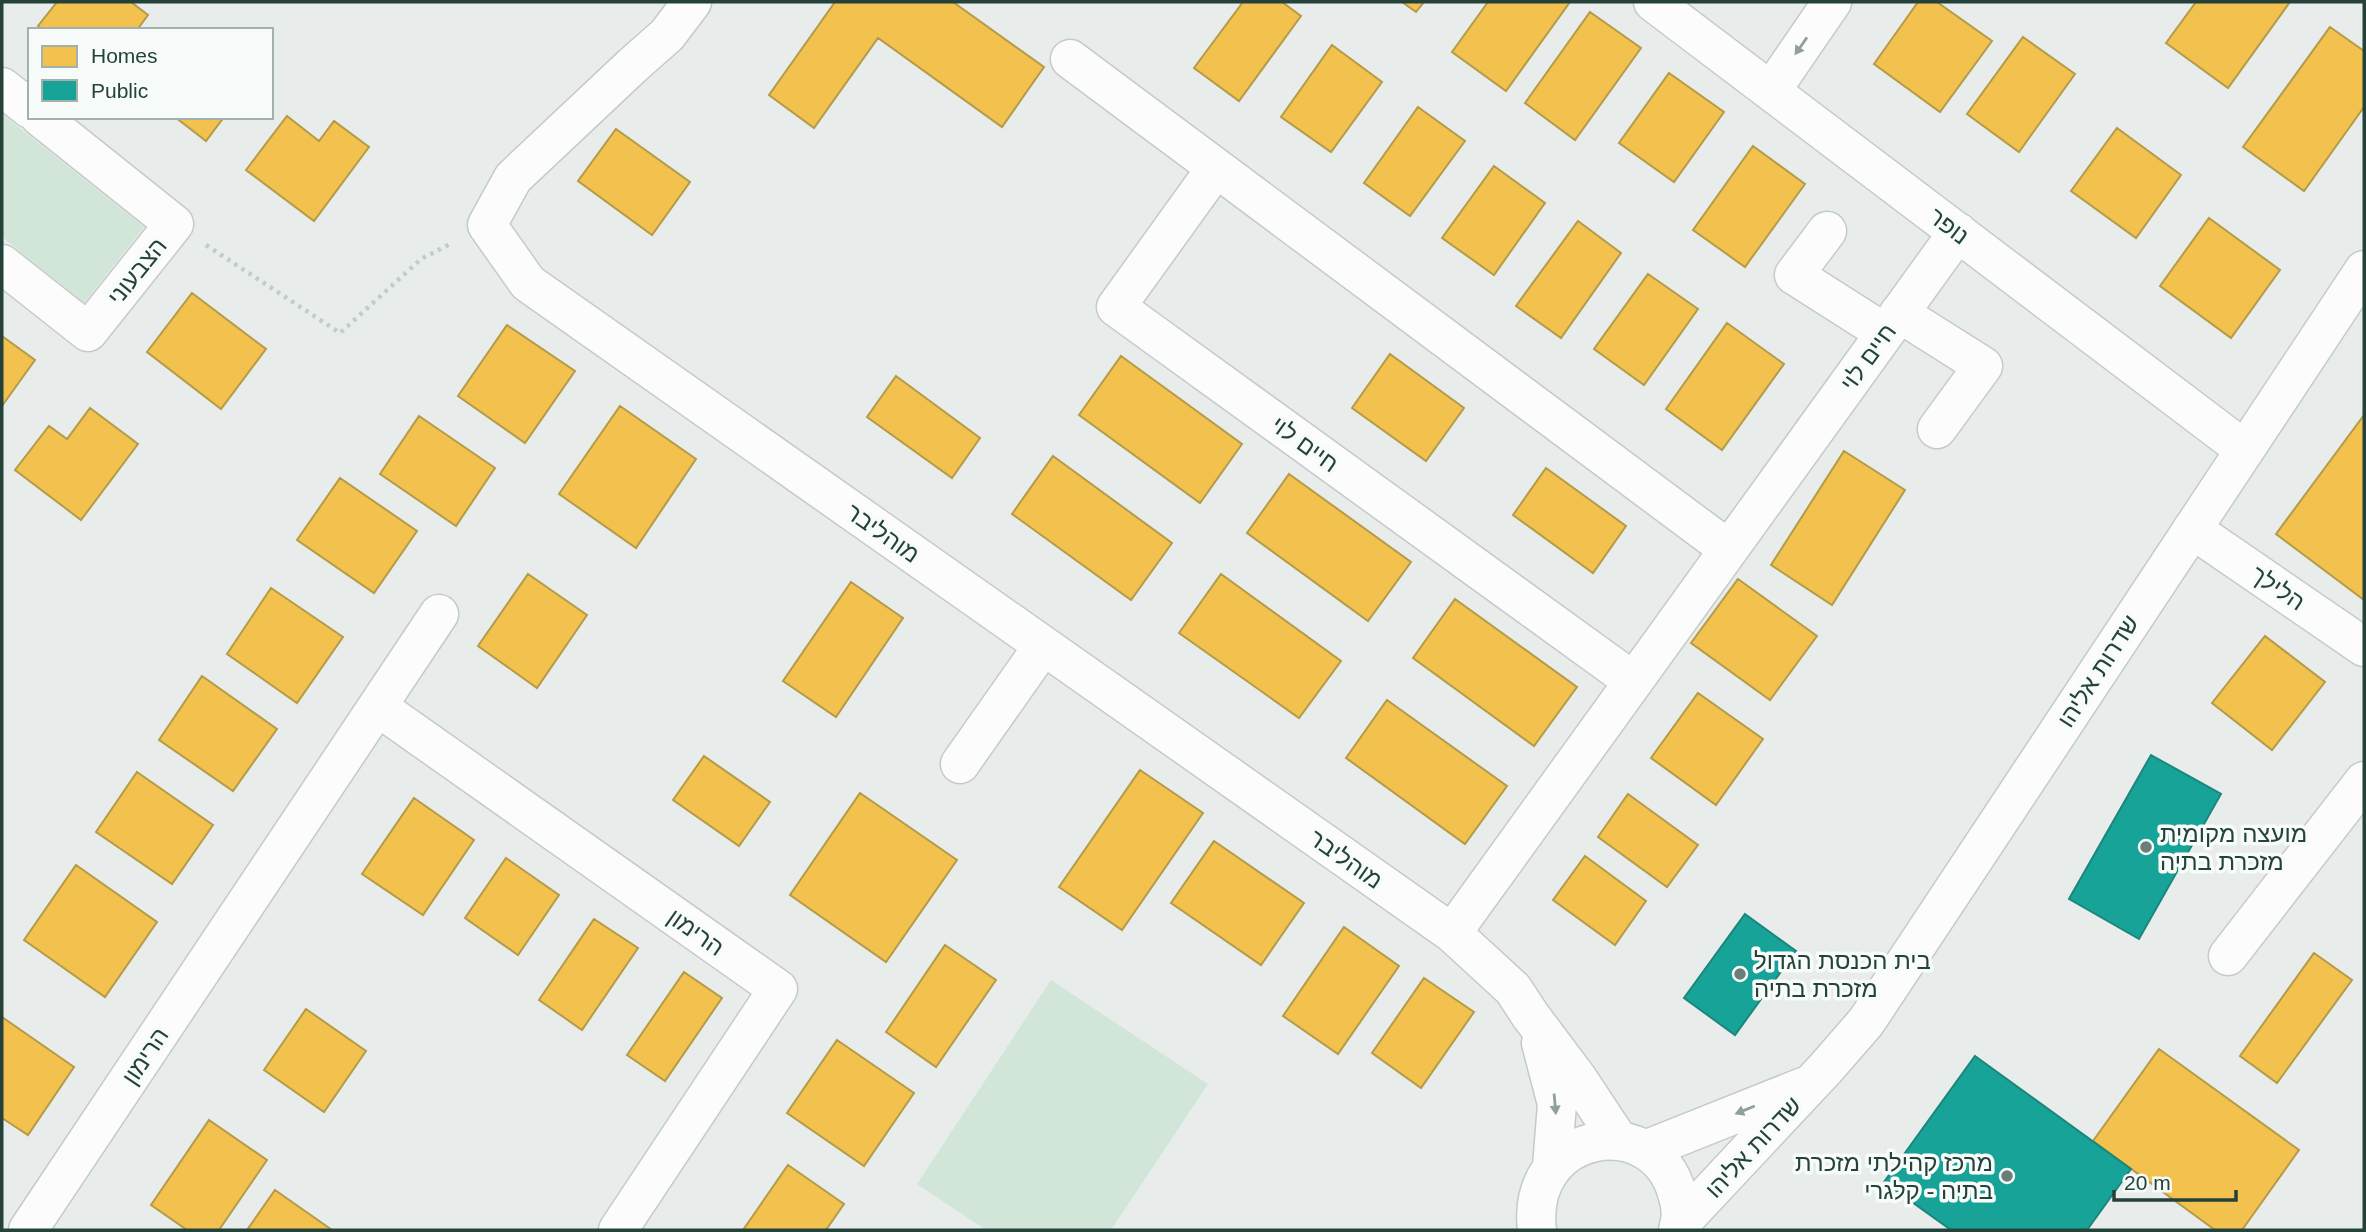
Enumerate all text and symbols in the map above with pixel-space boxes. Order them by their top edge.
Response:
legend [28,28,273,119]
one-way arrow [1794,37,1808,55]
text: Homes [91,44,158,67]
text: Public [91,79,148,102]
street label: נופר [1924,202,1974,250]
street label: הצבעוני [102,232,172,310]
street label: חיים לוי [1835,318,1901,396]
street label: חיים לוי [1266,411,1344,477]
street label: מוהליבר [841,498,925,568]
street label: הלילך [2246,560,2310,616]
street label: שדרות אליהו [2052,610,2144,732]
place label: מועצה מקומית מזכרת בתיה [2160,820,2307,875]
street label: מוהליבר [1304,824,1388,894]
marker: מועצה מקומית מזכרת בתיה [2138,839,2154,855]
street label: הרימון [663,903,729,961]
place label: בית הכנסת הגדול מזכרת בתיה [1754,947,1931,1002]
marker: בית הכנסת הגדול מזכרת בתיה [1732,966,1748,982]
street label: הרימון [116,1022,174,1090]
street label: שדרות אליהו [1700,1091,1806,1203]
one-way arrow [1550,1093,1561,1115]
one-way arrow [1734,1105,1755,1116]
place label: מרכז קהילתי מזכרת בתיה - קלגרי [1795,1149,1993,1204]
scale bar [2114,1158,2236,1202]
marker: מרכז קהילתי מזכרת בתיה - קלגרי [1999,1168,2015,1184]
text: 20 m [2124,1171,2171,1194]

